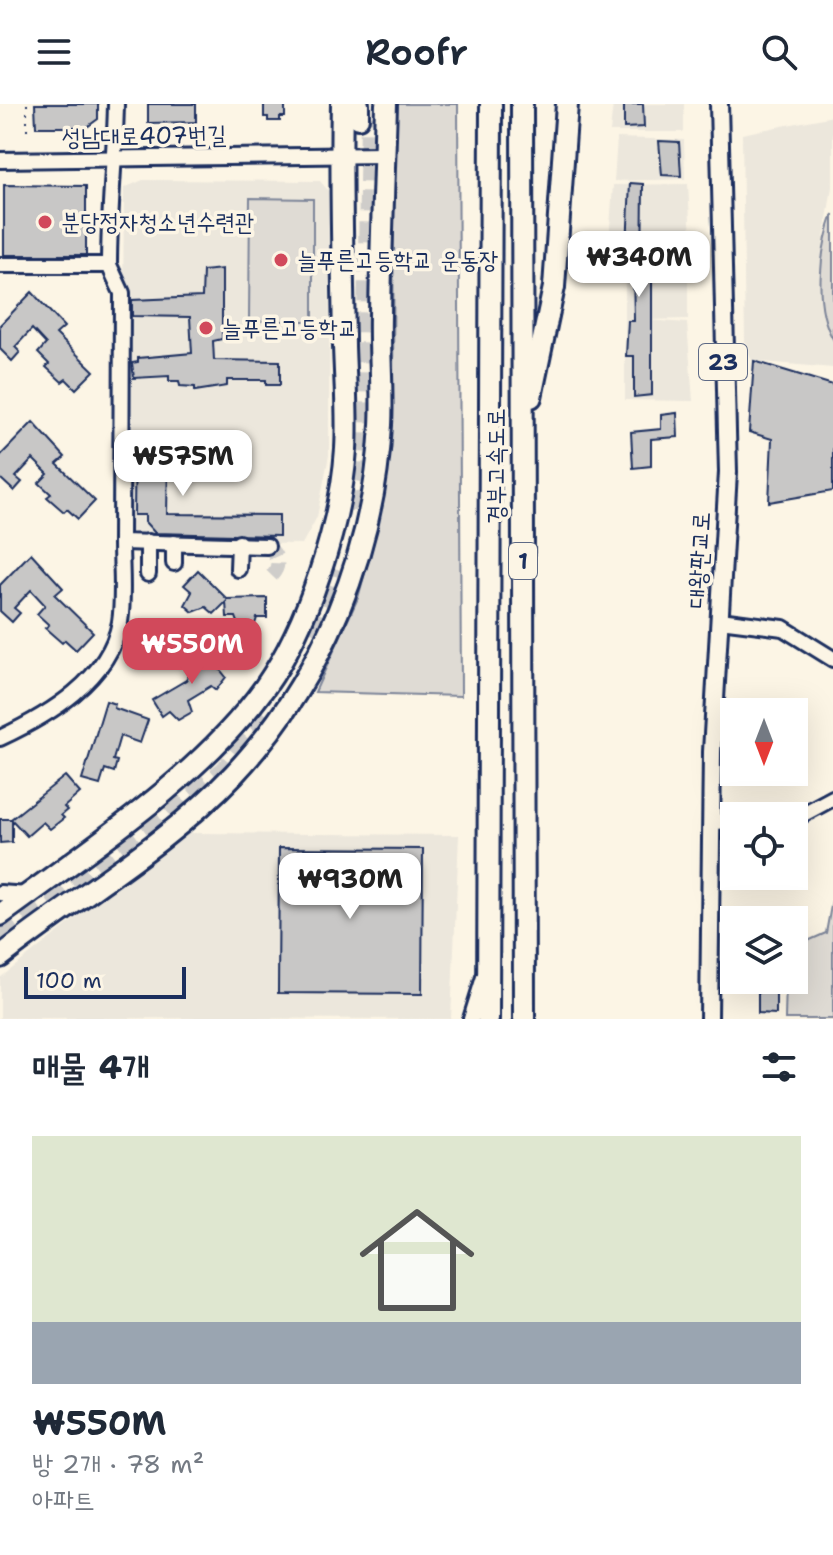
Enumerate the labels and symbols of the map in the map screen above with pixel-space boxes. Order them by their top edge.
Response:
street label: 성남대로407번길 [61,119,227,153]
place label: 분당정자청소년수련관 [61,206,254,238]
marker: 분당정자청소년수련관 [36,213,54,231]
pin: ₩340M [583,231,695,299]
place label: 늘푸른고등학교 운동장 [297,244,498,276]
marker: 늘푸른고등학교 운동장 [272,251,290,269]
place label: 늘푸른고등학교 [222,312,357,344]
marker: 늘푸른고등학교 [197,319,215,337]
road number: 23 [699,344,747,380]
street label: 경부고속도로 [480,408,512,524]
pin: ₩575M [127,430,239,498]
street label: 대왕판교로 [680,511,718,609]
road number: 1 [509,543,537,579]
pin: ₩550M [136,618,248,686]
north arrow [720,698,808,786]
pin: ₩930M [294,853,406,921]
scale bar [24,963,186,999]

